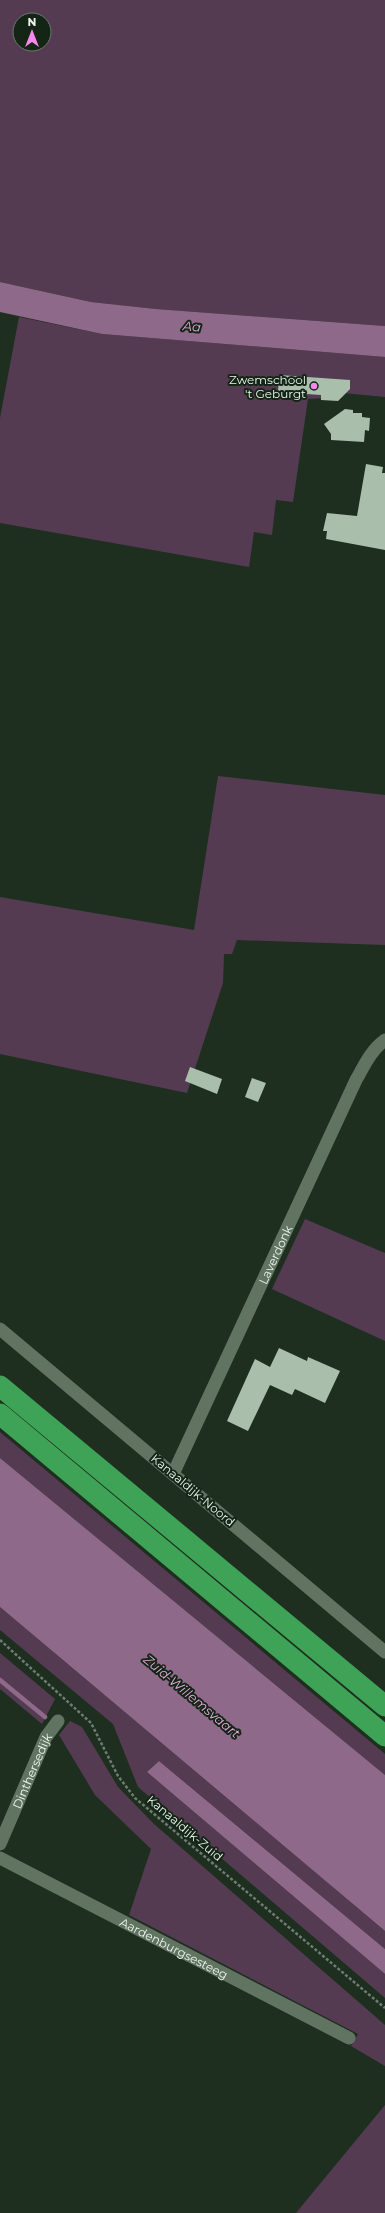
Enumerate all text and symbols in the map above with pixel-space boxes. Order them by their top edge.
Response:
north arrow [12,12,52,52]
text: N [28,15,36,29]
water label: Aa [181,317,202,335]
place label: Zwemschool 't Geburgt [229,372,306,401]
marker: Zwemschool 't Geburgt [309,381,319,391]
street label: Laverdonk [255,1222,295,1286]
street label: Kanaaldijk-Noord [148,1451,238,1529]
water label: Zuid-Willemsvaart [140,1650,244,1742]
street label: Dinthersedijk [9,1729,55,1811]
street label: Kanaaldijk-Zuid [144,1792,226,1864]
street label: Aardenburgsesteeg [118,1914,231,1982]

